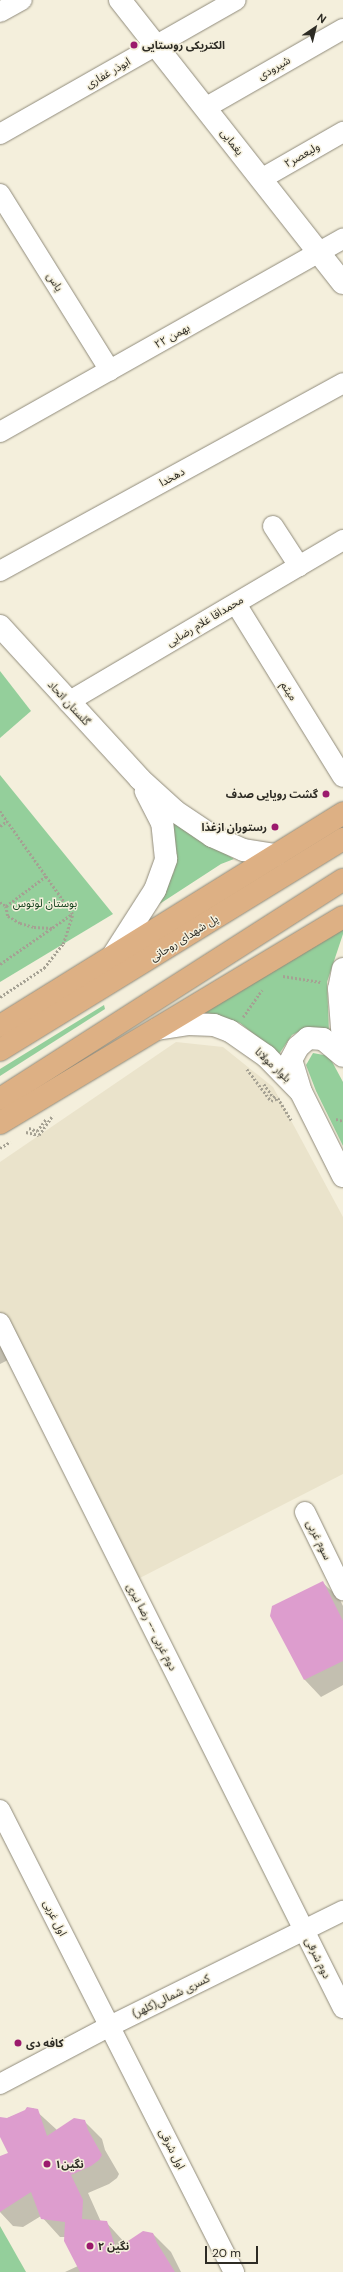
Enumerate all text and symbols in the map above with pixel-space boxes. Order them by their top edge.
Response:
north arrow [295,8,335,48]
text: N [315,10,329,26]
place label: الکتریکی روستایی [142,38,225,52]
marker: الکتریکی روستایی [129,40,139,50]
street label: شیرودی [255,53,293,83]
street label: ابوذر غفاری [83,55,133,91]
street label: یغمایی [218,126,246,158]
street label: ولیعصر۲ [282,140,322,170]
street label: یاس [44,270,66,294]
street label: ۲۲ بهمن [152,321,192,351]
street label: دهخدا [157,465,187,489]
street label: محمداقا غلام رضایی [164,593,246,649]
street label: گلستان اتحاد [45,678,93,728]
street label: میثم [278,679,300,703]
place label: گشت رویایی صدف [226,787,318,801]
marker: گشت رویایی صدف [321,789,331,799]
place label: رستوران ازغذا [202,820,267,834]
marker: رستوران ازغذا [270,822,280,832]
park label: بوستان لوتوس [13,896,77,910]
street label: پل شهدای روحانی [147,912,221,964]
street label: بلوار مولانا [252,1045,294,1085]
street label: سوم غربی [304,1518,334,1562]
street label: دوم غربی -- رضا نیری [124,1581,180,1673]
street label: اول غربی [40,1898,70,1938]
street label: دوم شرقی [302,1935,334,1981]
street label: کسری شمالی(کلهر) [130,1972,212,2020]
place label: کافه دی [26,2036,63,2050]
marker: کافه دی [13,2038,23,2048]
street label: اول شرقی [156,2127,188,2171]
place label: نگین۱ [55,2157,84,2171]
marker: نگین۱ [42,2159,52,2169]
scale bar [207,2238,260,2264]
place label: نگین ۲ [98,2239,129,2253]
marker: نگین ۲ [85,2241,95,2251]
text: 20 m [212,2245,241,2261]

